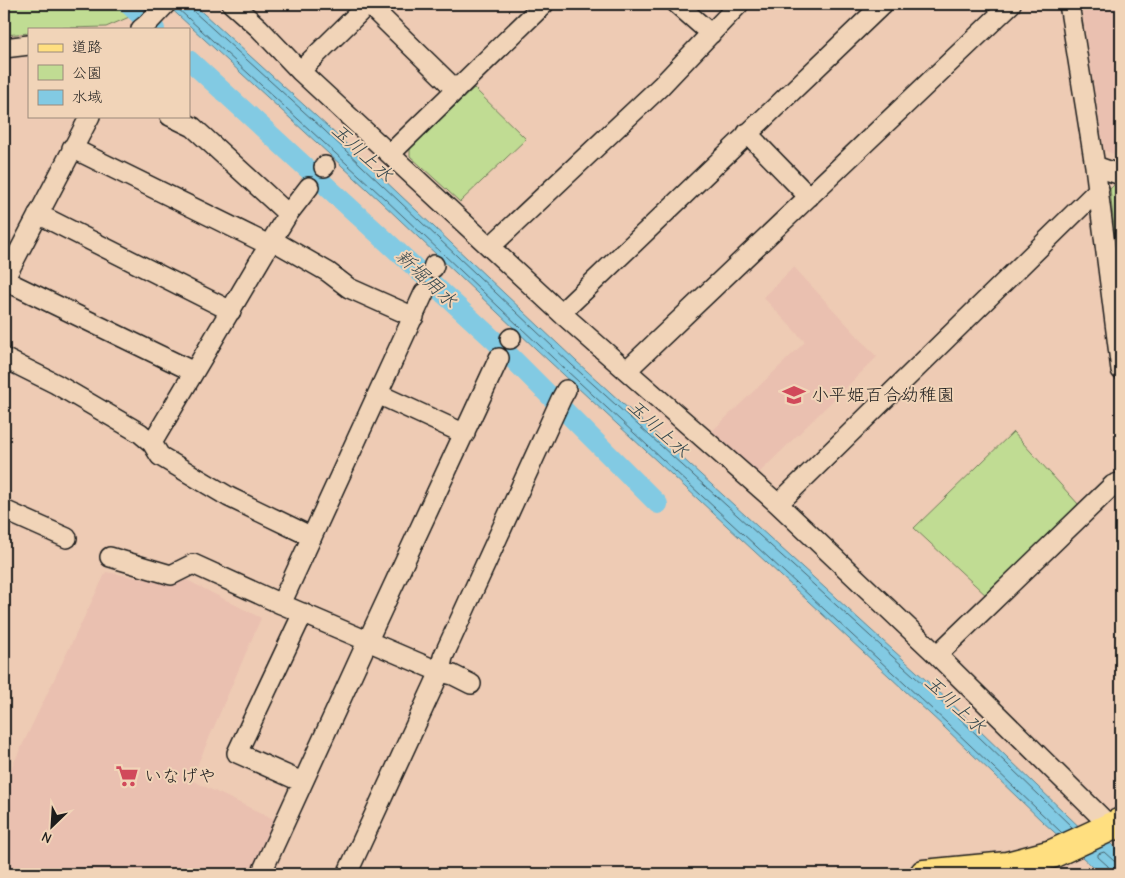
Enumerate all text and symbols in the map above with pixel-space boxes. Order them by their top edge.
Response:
legend [28,28,190,118]
text: 道路 [72,38,102,56]
text: 公園 [72,64,102,82]
text: 水域 [72,88,102,106]
water label: 玉川上水 [327,119,398,187]
water label: 新堀用水 [391,245,462,313]
school or university icon: 小平姫百合幼稚園 [781,382,807,408]
place label: 小平姫百合幼稚園 [811,385,955,406]
water label: 玉川上水 [623,395,694,463]
water label: 玉川上水 [920,671,991,739]
supermarket icon: いなげや [114,763,140,789]
place label: いなげや [144,766,216,787]
north arrow [28,800,78,850]
text: N [39,828,54,847]

